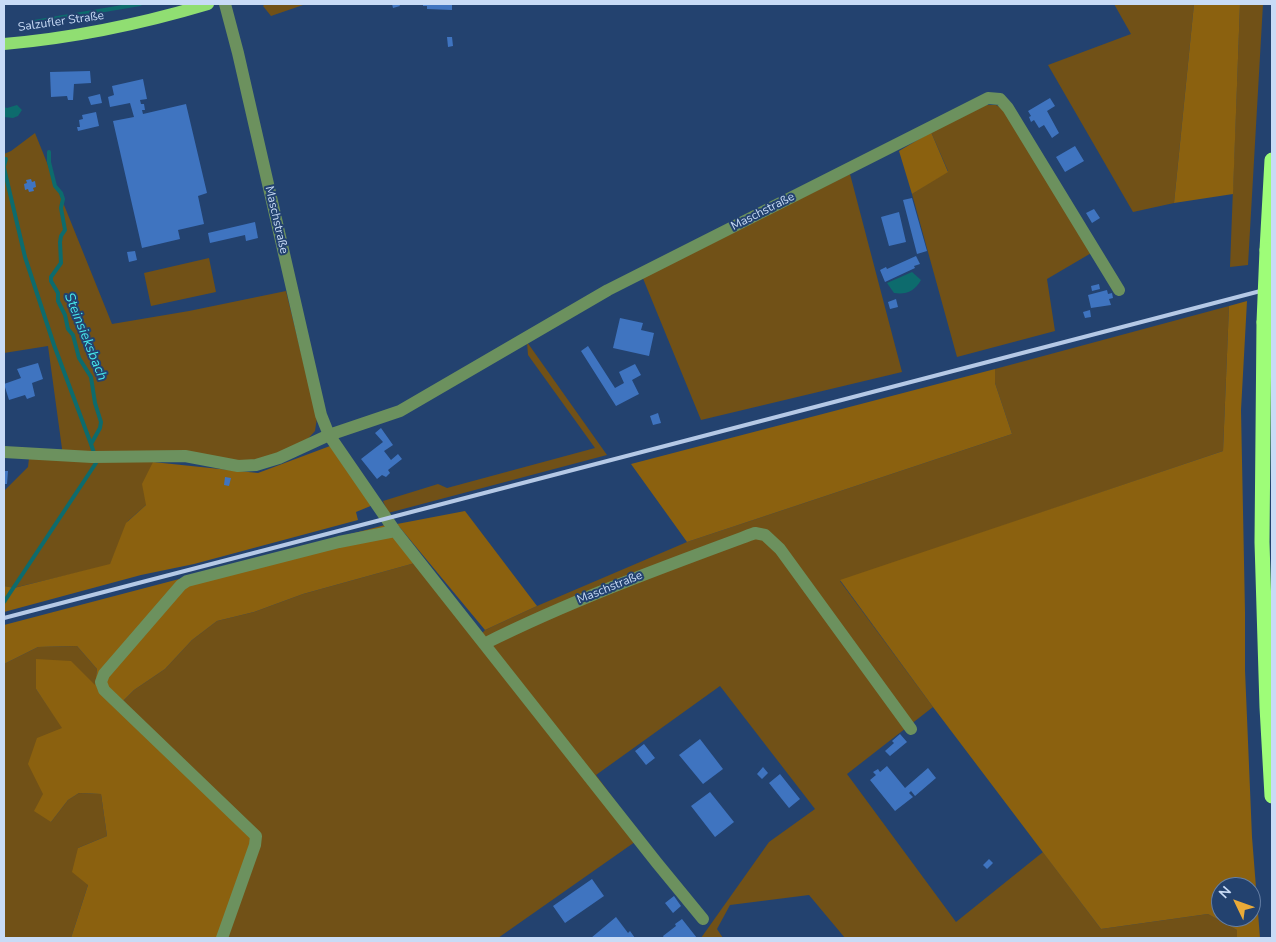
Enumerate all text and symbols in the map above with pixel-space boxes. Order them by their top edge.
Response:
street label: Salzufler Straße [17,9,105,35]
street label: Maschstraße [261,185,291,255]
street label: Maschstraße [729,190,797,234]
water label: Steinsieksbach [60,291,110,383]
street label: Maschstraße [575,568,645,608]
north arrow [1211,877,1261,927]
text: N [1215,882,1236,903]

